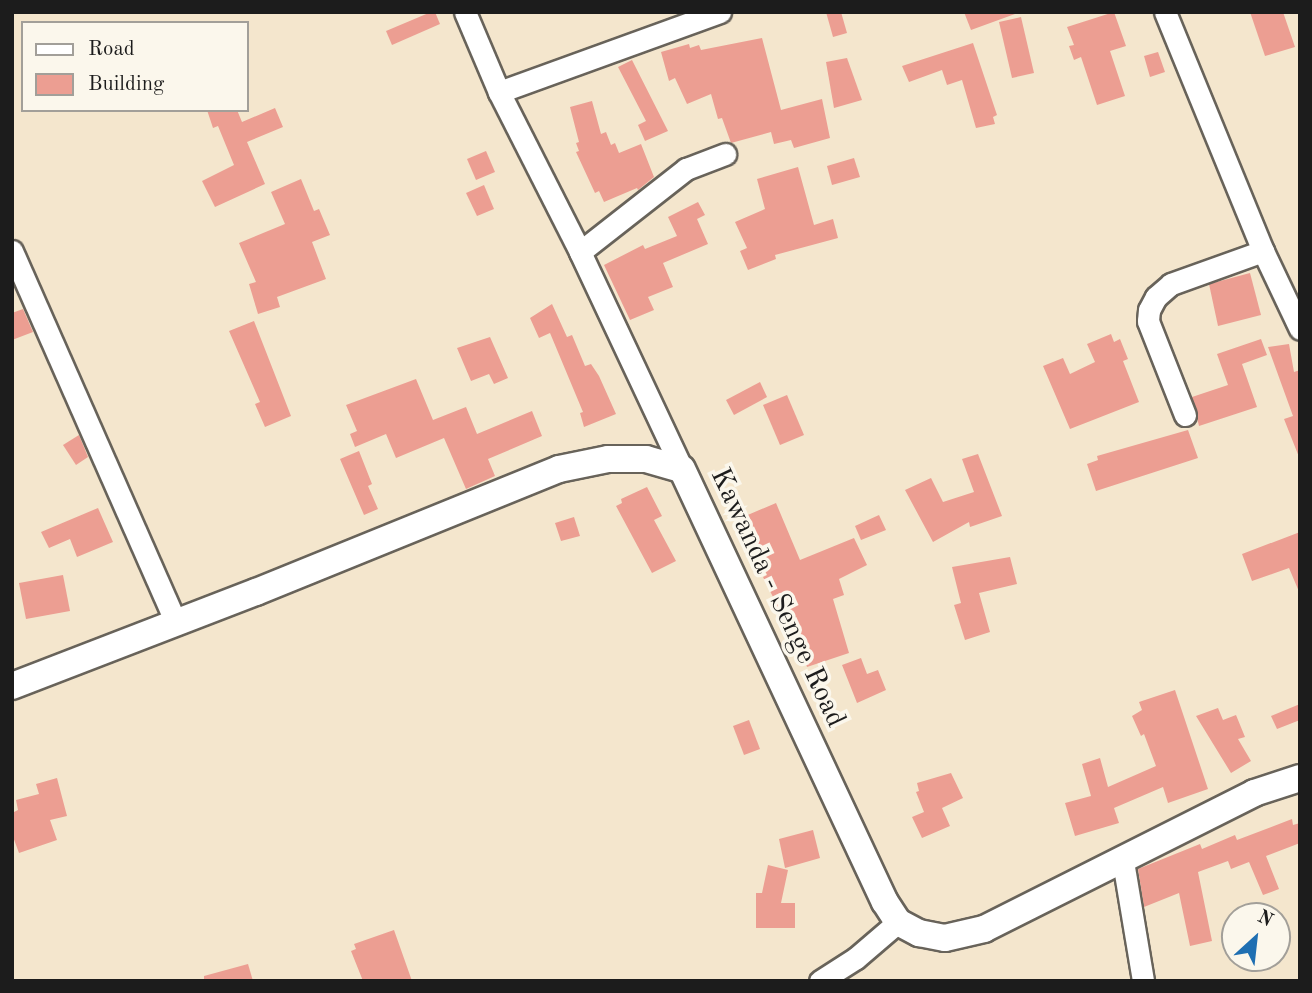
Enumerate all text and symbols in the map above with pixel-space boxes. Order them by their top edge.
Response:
legend [21,21,248,112]
text: Road [88,39,135,60]
text: Building [88,74,164,95]
street label: Kawanda - Senge Road [702,463,852,733]
north arrow [1221,902,1291,972]
text: N [1254,908,1276,931]

